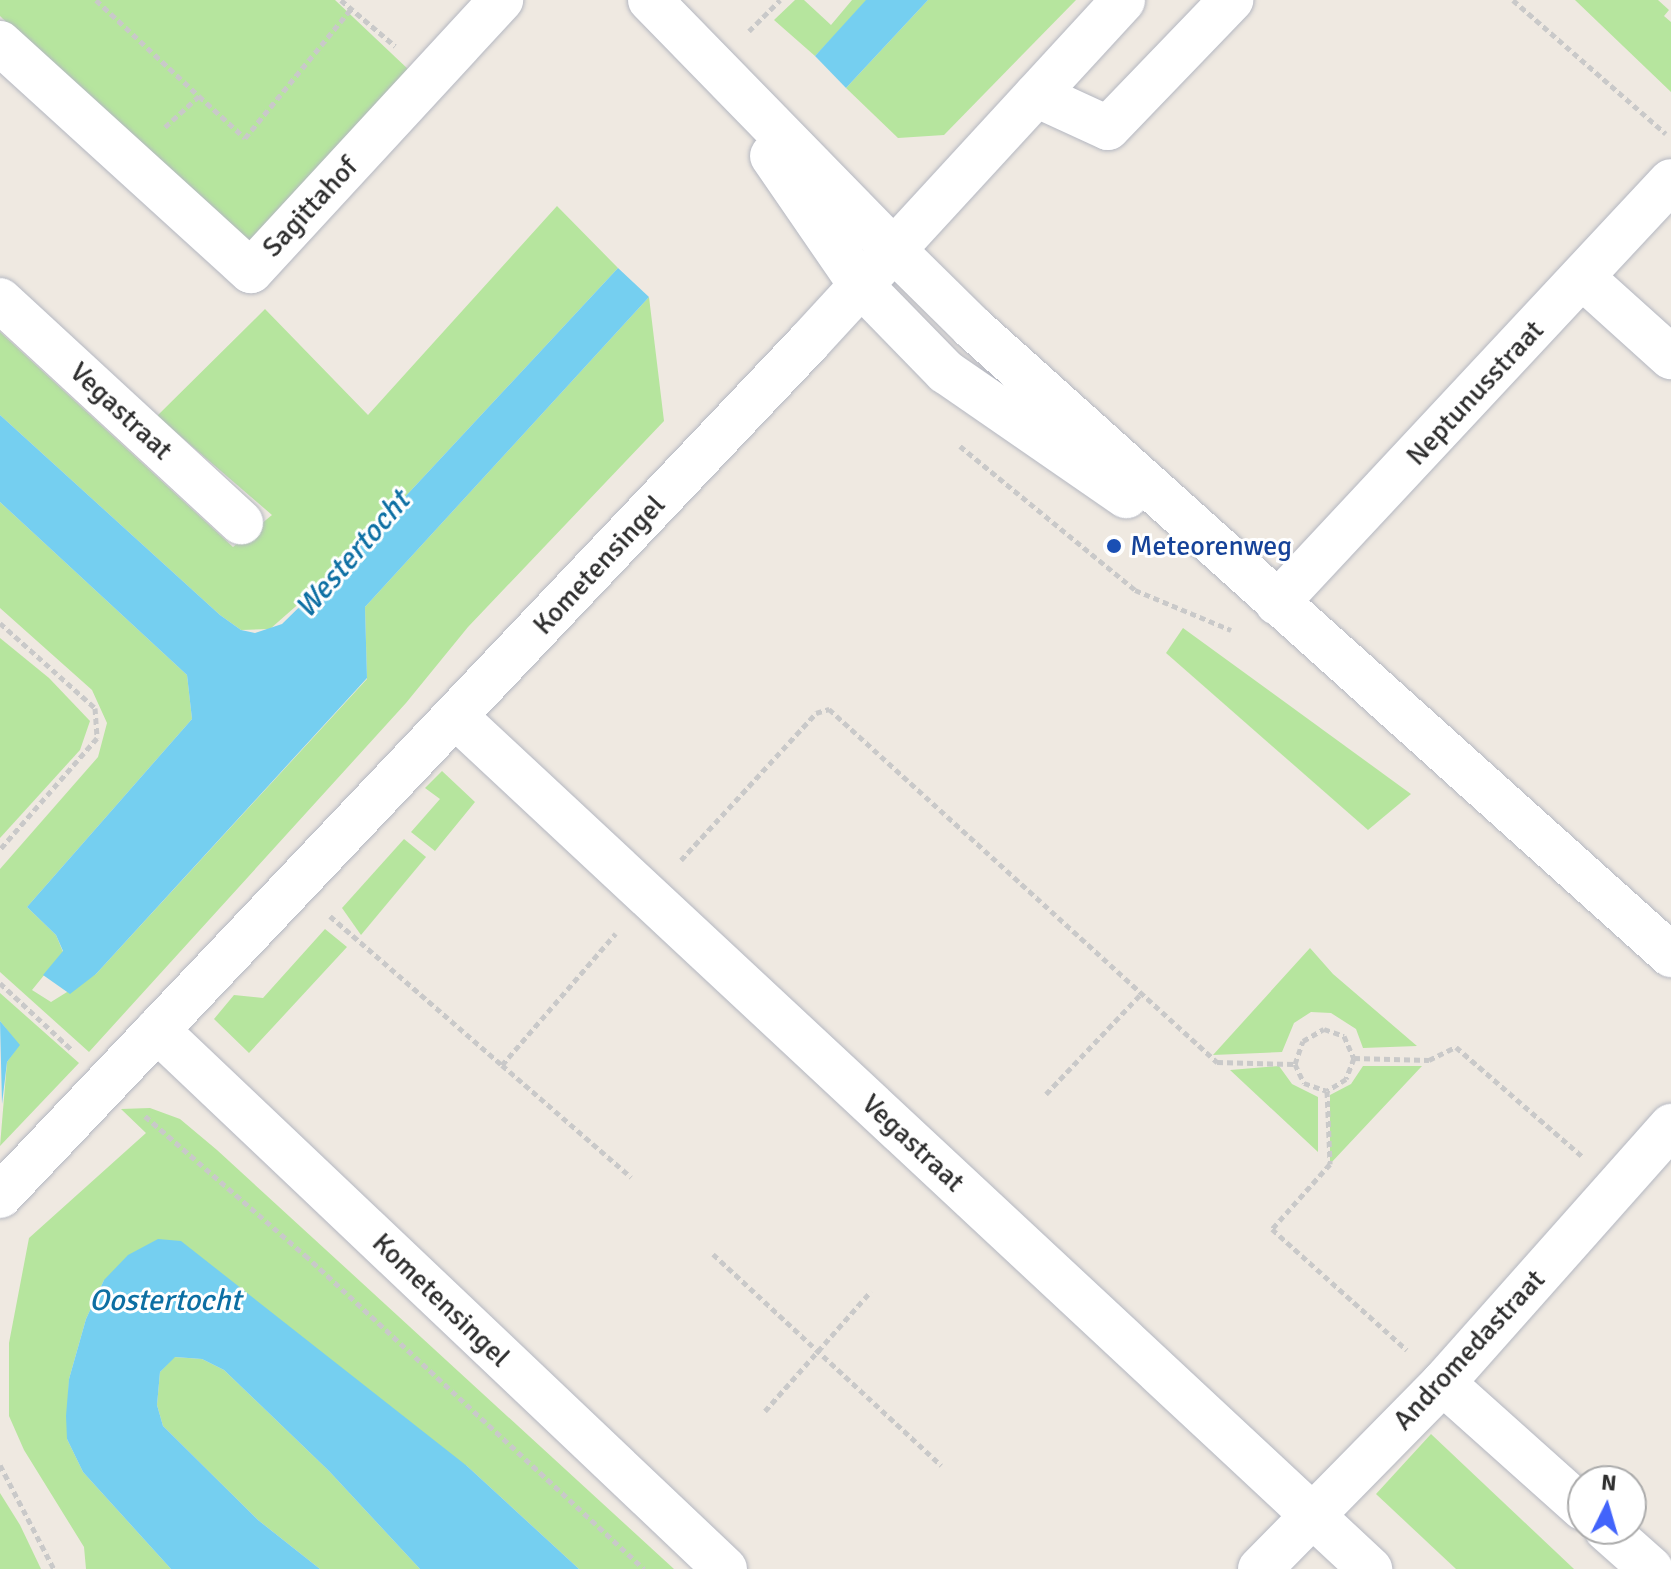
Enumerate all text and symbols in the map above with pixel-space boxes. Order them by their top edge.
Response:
street label: Sagittahof [255,150,365,264]
street label: Neptunusstraat [1399,314,1551,472]
street label: Vegastraat [63,355,179,467]
water label: Westertocht [288,484,418,626]
street label: Kometensingel [526,488,672,642]
place label: Meteorenweg [1130,529,1292,563]
marker: Meteorenweg [1105,537,1123,555]
street label: Vegastraat [855,1087,971,1199]
street label: Kometensingel [365,1226,517,1374]
street label: Andromedastraat [1386,1263,1552,1437]
water label: Oostertocht [89,1283,241,1319]
north arrow [1567,1465,1647,1545]
text: N [1600,1468,1618,1497]

